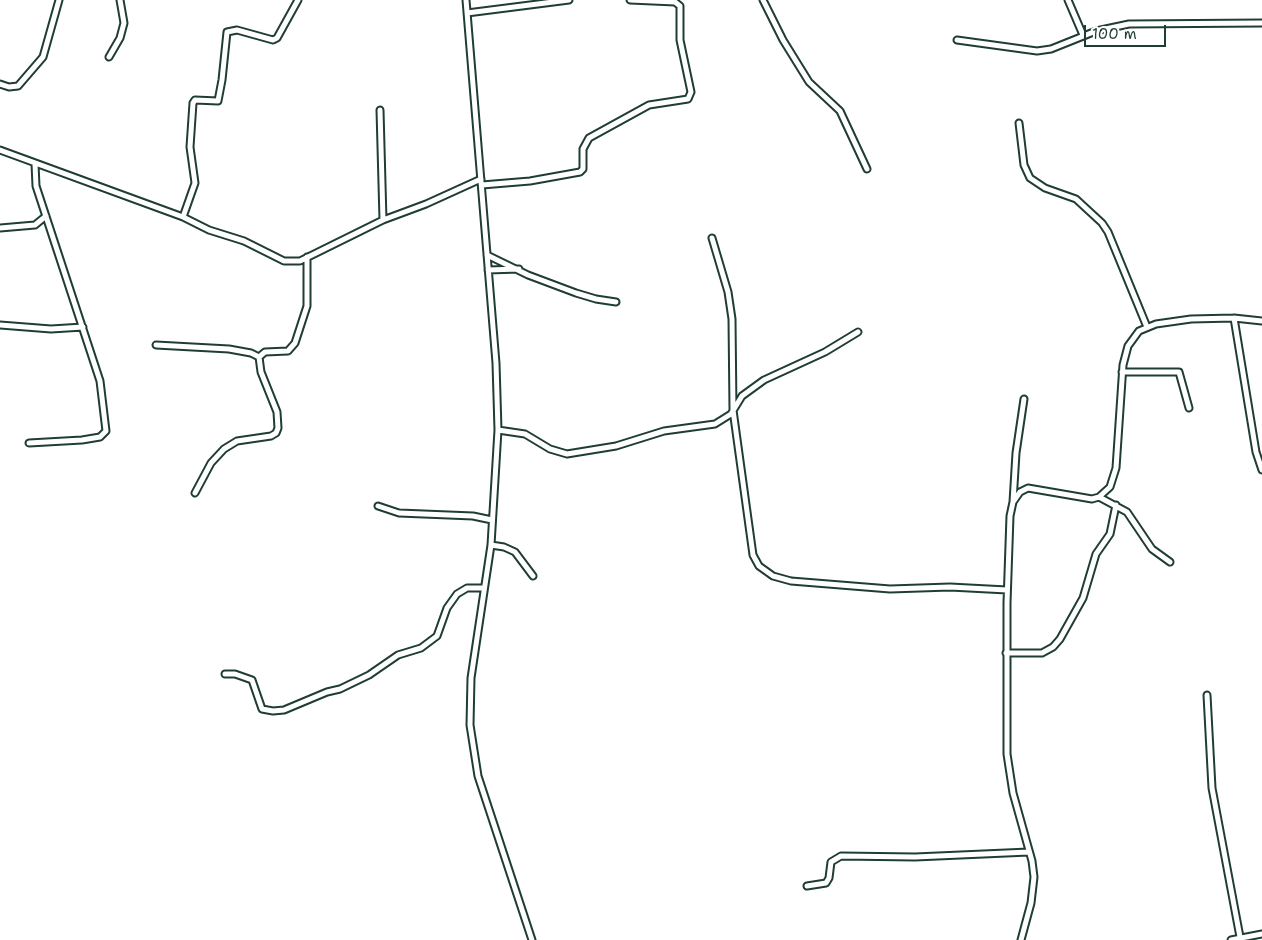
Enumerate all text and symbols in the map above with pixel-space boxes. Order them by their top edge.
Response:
scale bar [1087,15,1170,47]
text: 100 m [1092,24,1137,44]

